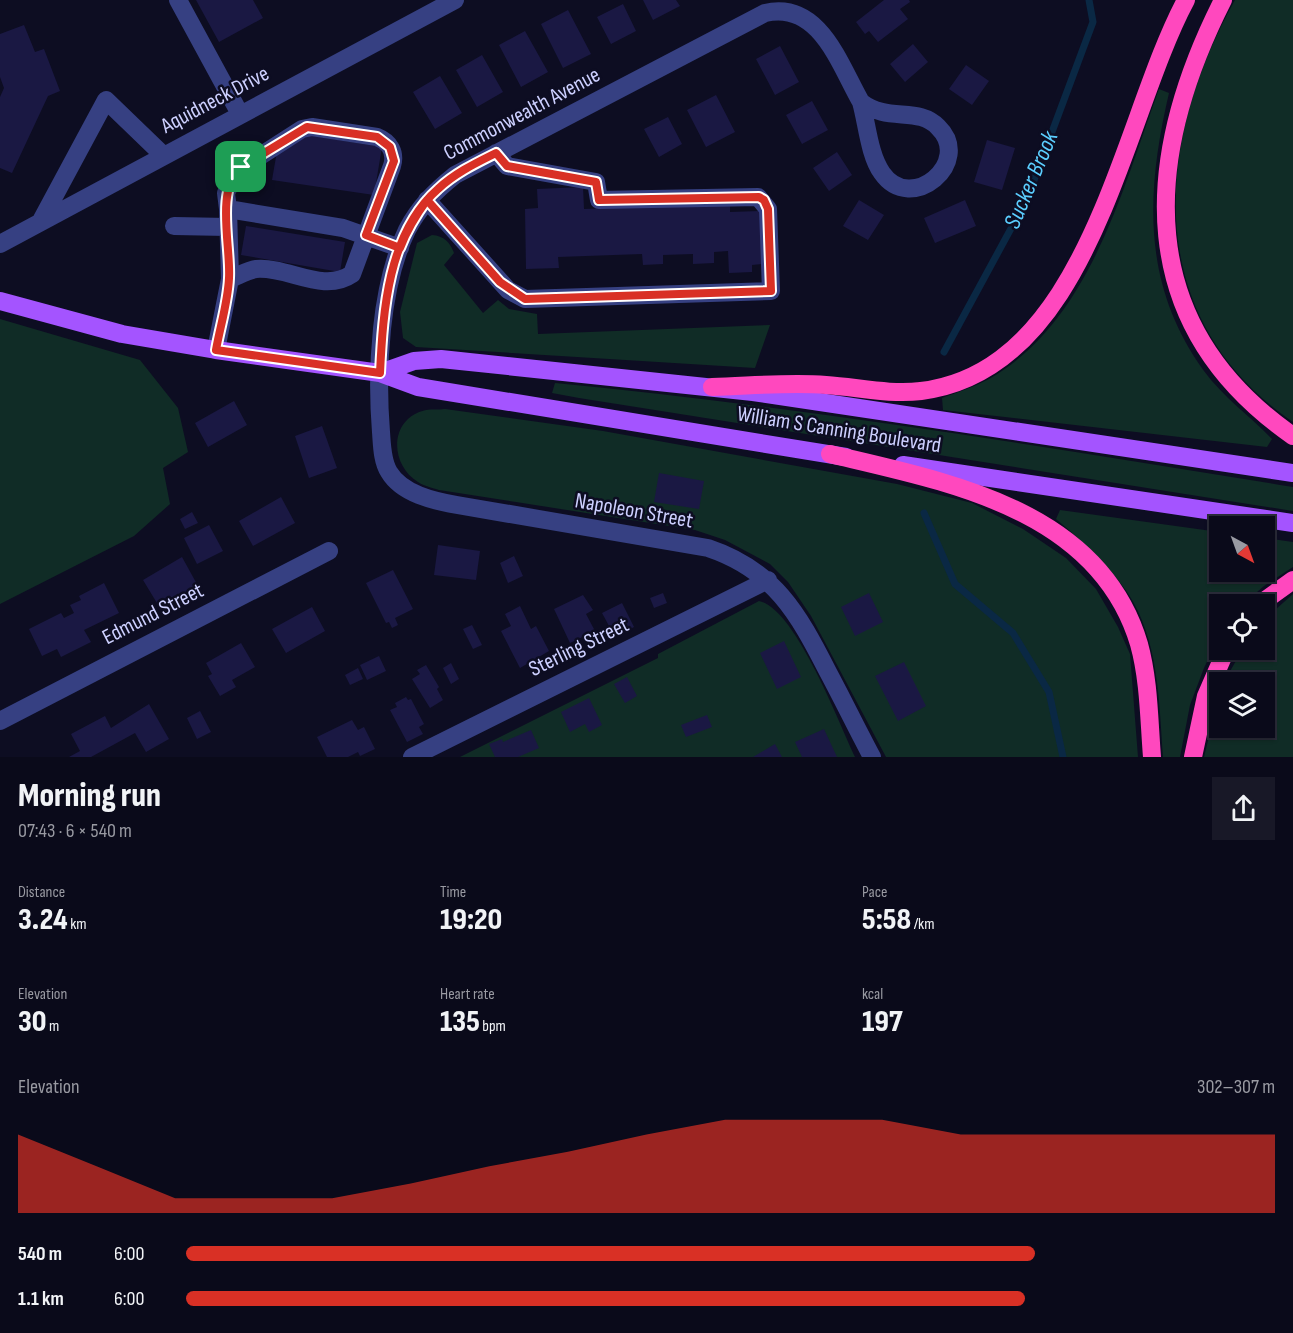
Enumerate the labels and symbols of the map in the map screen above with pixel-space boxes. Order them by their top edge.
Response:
street label: Aquidneck Drive [155,60,274,140]
street label: Commonwealth Avenue [439,61,605,167]
water label: Sucker Brook [998,126,1065,233]
pin [215,141,266,192]
street label: William S Canning Boulevard [735,401,943,459]
street label: Napoleon Street [573,487,695,535]
north arrow [1209,516,1275,582]
street label: Edmund Street [98,577,208,651]
street label: Sterling Street [525,611,634,683]

